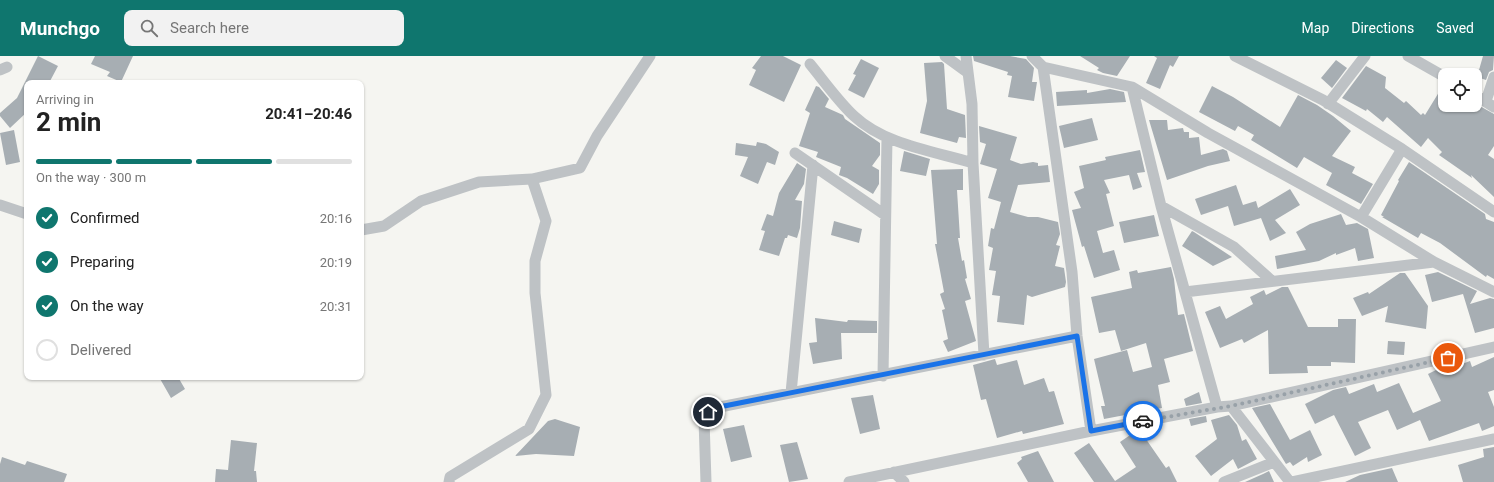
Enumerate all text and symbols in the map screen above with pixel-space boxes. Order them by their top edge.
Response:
search box [124,10,404,46]
text: Munchgo [20,17,100,40]
icon: search [138,17,160,39]
text: Search here [170,19,249,37]
text: Map [1302,20,1329,36]
text: Directions [1351,20,1414,36]
text: Saved [1436,20,1474,36]
map controls [1438,68,1482,112]
button: locate [1438,68,1482,112]
text: Arriving in [36,92,94,107]
text: 20:41–20:46 [265,105,352,123]
text: 2 min [36,107,101,137]
text: On the way · 300 m [36,170,146,185]
icon: check [36,207,58,229]
text: Confirmed [70,209,140,227]
text: 20:16 [320,211,352,226]
icon: check [36,251,58,273]
text: Preparing [70,253,134,271]
text: 20:19 [320,255,352,270]
icon: check [36,295,58,317]
text: On the way [70,297,144,315]
text: 20:31 [320,299,352,314]
text: Delivered [70,341,132,359]
pin [1431,341,1465,375]
icon: bag [1437,347,1459,369]
pin [691,395,725,429]
icon: home [697,401,719,423]
courier [1123,401,1163,441]
icon: car [1132,410,1154,432]

